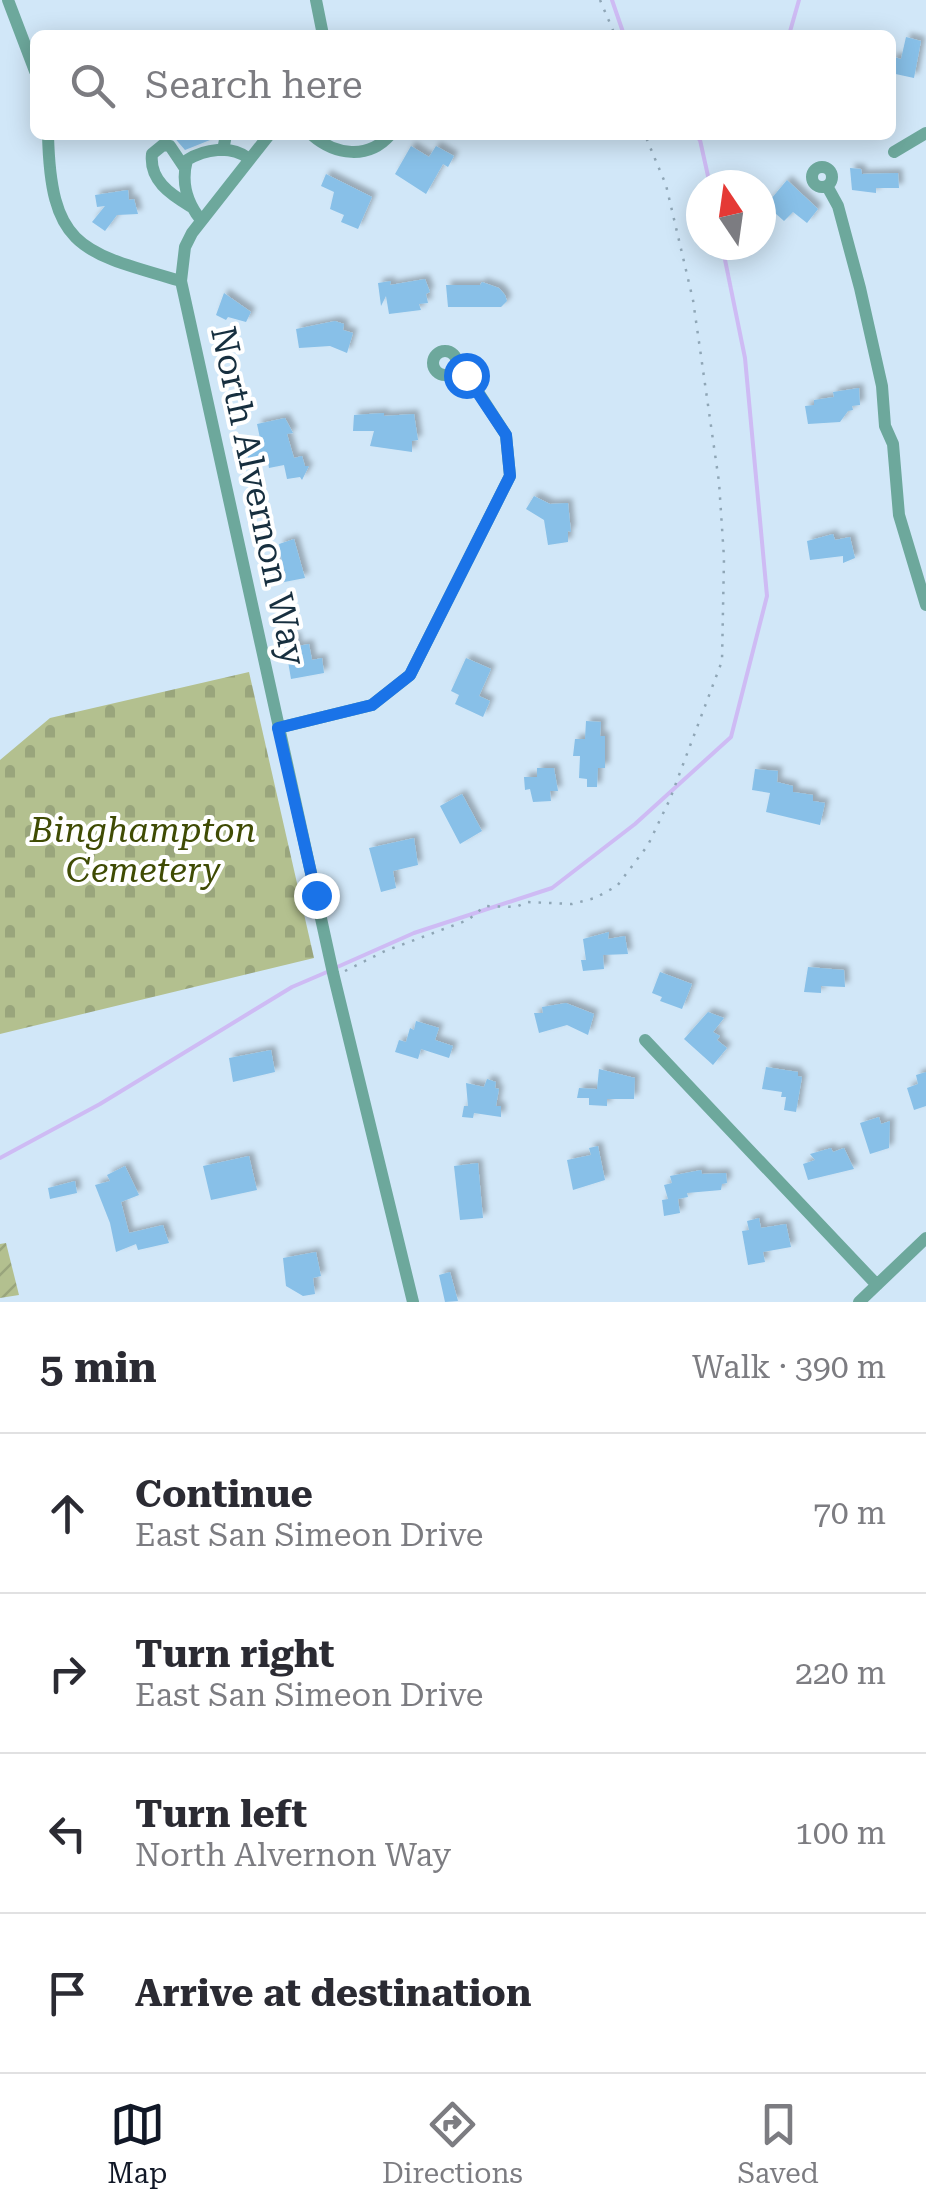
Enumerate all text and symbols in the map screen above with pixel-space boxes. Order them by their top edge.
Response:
search box [30,30,896,140]
icon: search [65,58,120,113]
text: Search here [145,63,363,107]
north arrow [686,170,776,260]
street label: North Alvernon Way [202,323,314,670]
route start [444,353,490,399]
park label: Binghampton Cemetery [29,810,256,891]
route end [294,873,340,919]
text: 5 min [40,1343,157,1392]
text: Walk · 390 m [692,1348,886,1386]
text: Continue [135,1472,313,1516]
icon: ahead [40,1486,95,1541]
text: 70 m [813,1494,886,1532]
text: East San Simeon Drive [135,1516,483,1554]
text: Turn right [135,1632,334,1676]
icon: right [40,1646,95,1701]
text: 220 m [795,1654,886,1692]
text: East San Simeon Drive [135,1676,483,1714]
text: Turn left [135,1792,307,1836]
icon: left [40,1806,95,1861]
text: 100 m [795,1814,886,1852]
text: North Alvernon Way [135,1836,451,1874]
icon: arrive [40,1966,95,2021]
text: Arrive at destination [135,1971,531,2015]
tab: Map [107,2097,167,2190]
tab: Directions [382,2097,523,2190]
tab: Saved [737,2097,819,2190]

